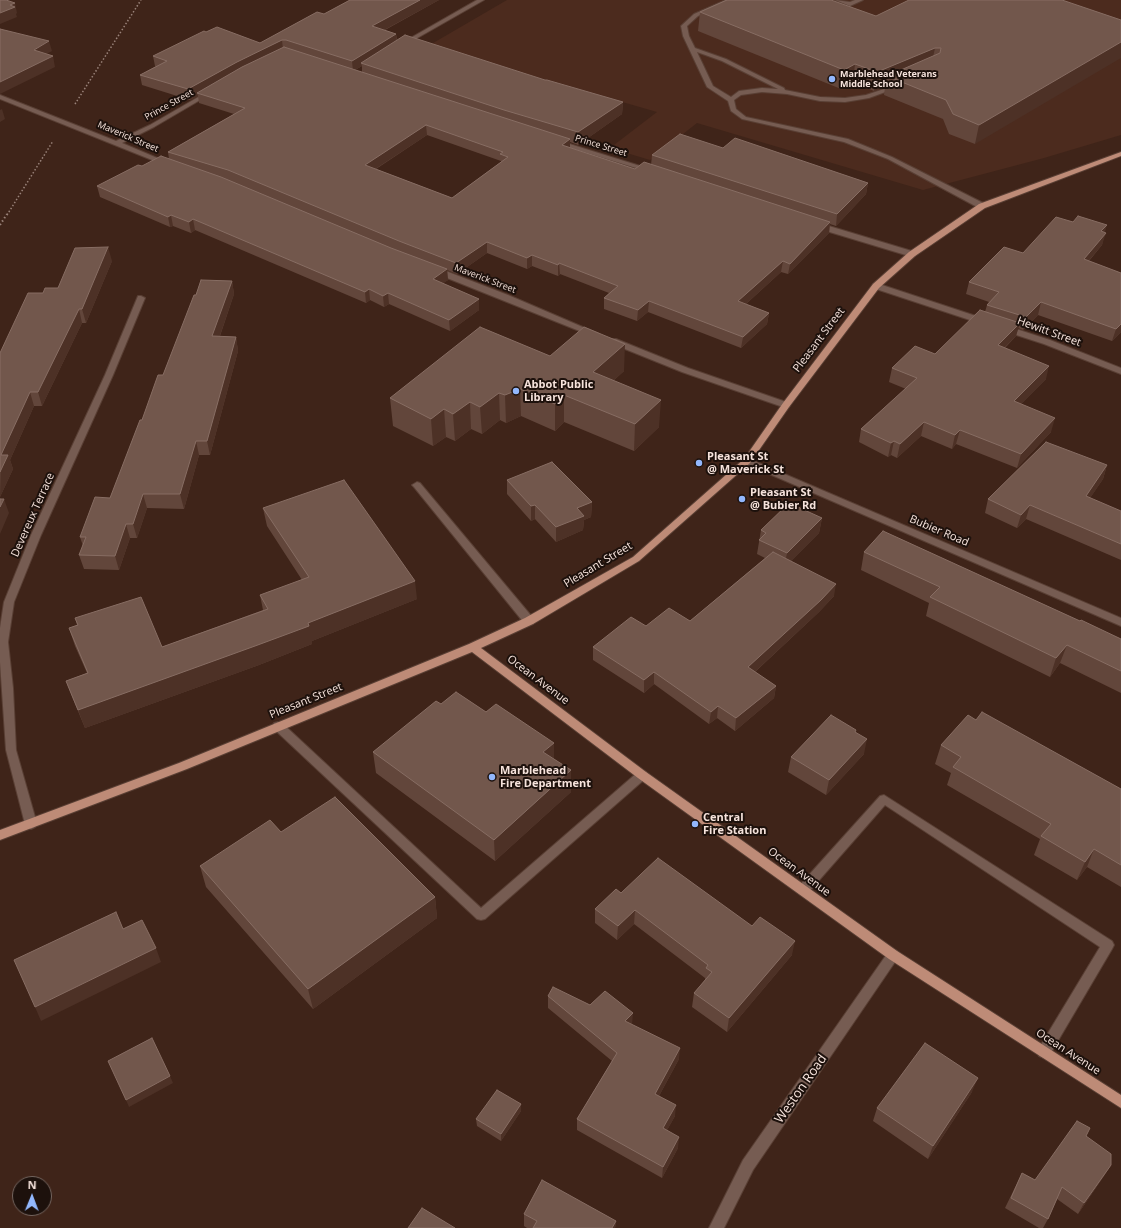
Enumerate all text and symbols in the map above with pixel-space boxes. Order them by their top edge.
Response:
place label: Marblehead Veterans Middle School [840,69,937,90]
marker: Marblehead Veterans Middle School [827,74,837,84]
street label: Prince Street [143,87,195,123]
street label: Maverick Street [96,119,160,155]
street label: Prince Street [574,133,628,159]
street label: Maverick Street [453,262,517,296]
street label: Pleasant Street [790,305,848,375]
street label: Hewitt Street [1015,314,1083,350]
place label: Abbot Public Library [524,378,593,404]
marker: Abbot Public Library [511,386,521,396]
place label: Pleasant St @ Maverick St [707,450,784,476]
marker: Pleasant St @ Maverick St [694,458,704,468]
street label: Devereux Terrace [9,471,57,559]
place label: Pleasant St @ Bubier Rd [750,486,816,512]
marker: Pleasant St @ Bubier Rd [737,494,747,504]
street label: Bubier Road [907,513,971,549]
street label: Pleasant Street [561,539,635,591]
street label: Ocean Avenue [504,652,572,708]
street label: Pleasant Street [268,680,344,722]
place label: Marblehead Fire Department [500,764,591,790]
marker: Marblehead Fire Department [487,772,497,782]
place label: Central Fire Station [703,811,766,837]
marker: Central Fire Station [690,819,700,829]
street label: Ocean Avenue [765,845,833,899]
street label: Ocean Avenue [1033,1026,1103,1078]
street label: Weston Road [772,1052,830,1126]
north arrow [12,1176,52,1216]
text: N [28,1177,37,1192]

